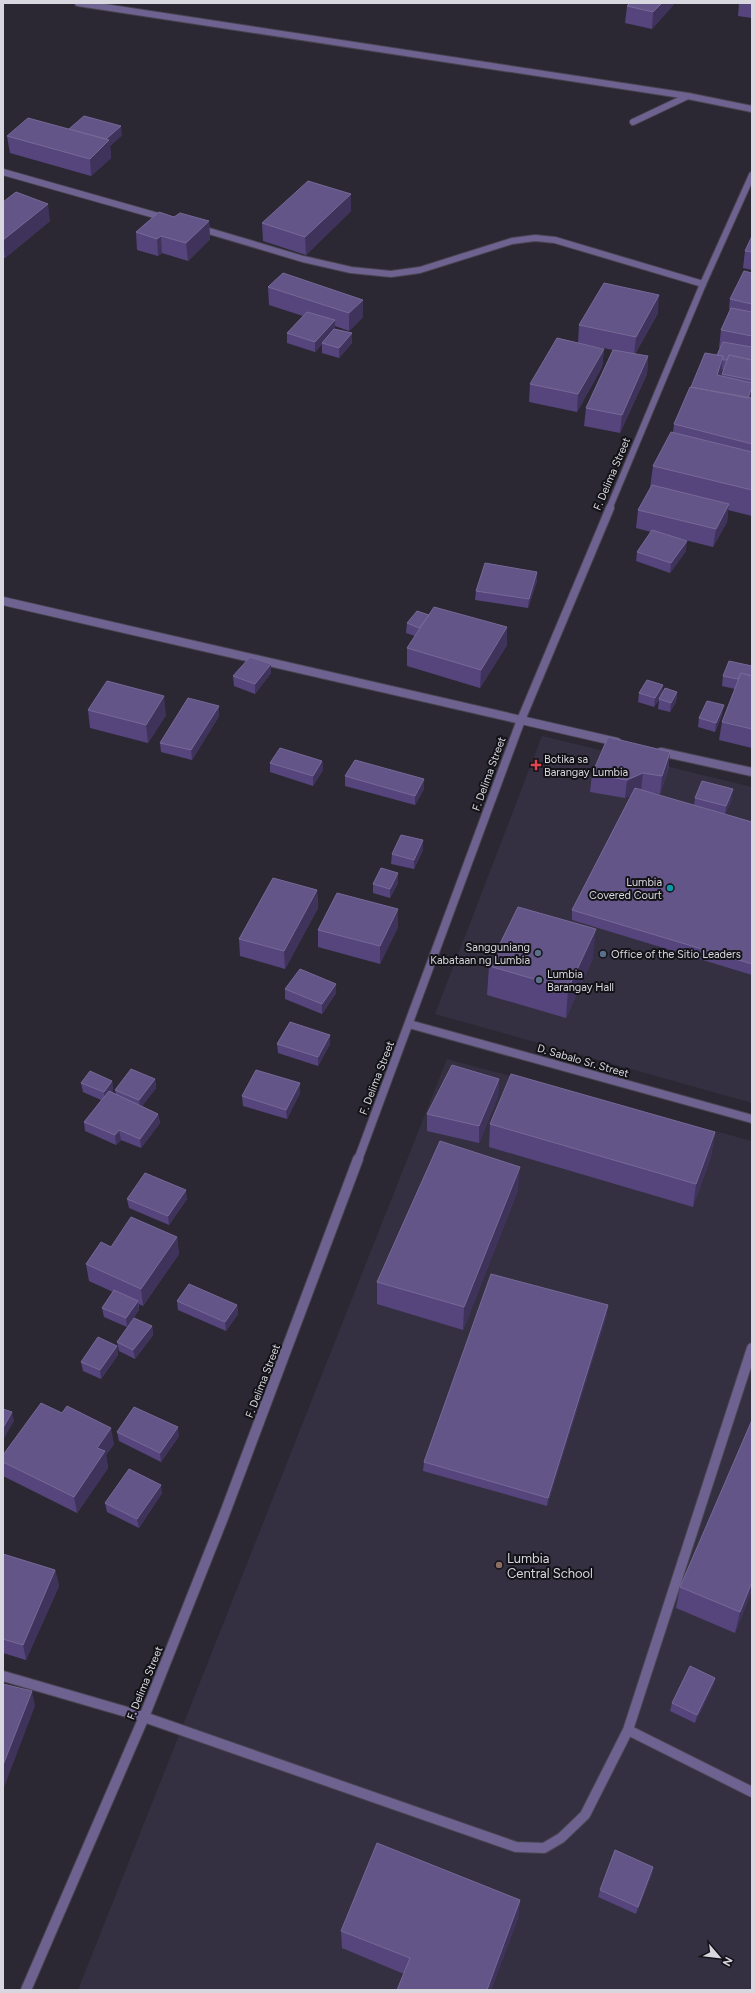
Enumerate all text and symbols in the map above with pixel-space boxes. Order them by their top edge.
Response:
street label: F. Delima Street [591,436,633,512]
street label: F. Delima Street [470,735,508,813]
place label: Botika sa Barangay Lumbia [544,753,628,779]
marker: Botika sa Barangay Lumbia [531,760,541,770]
place label: Lumbia Covered Court [589,876,662,902]
marker: Lumbia Covered Court [665,883,675,893]
place label: Sangguniang Kabataan ng Lumbia [430,941,530,967]
marker: Sangguniang Kabataan ng Lumbia [533,948,543,958]
place label: Office of the Sitio Leaders [611,948,741,961]
marker: Office of the Sitio Leaders [598,949,608,959]
place label: Lumbia Barangay Hall [547,968,614,994]
marker: Lumbia Barangay Hall [534,975,544,985]
street label: F. Delima Street [357,1039,397,1117]
street label: D. Sabalo Sr. Street [536,1042,630,1080]
street label: F. Delima Street [243,1342,283,1420]
place label: Lumbia Central School [507,1551,593,1581]
marker: Lumbia Central School [494,1560,504,1570]
street label: F. Delima Street [124,1644,166,1722]
north arrow [699,1937,739,1977]
text: N [720,1955,735,1968]

